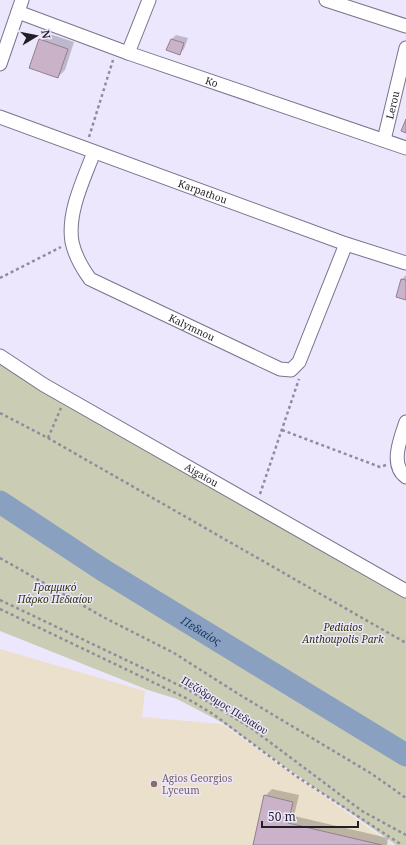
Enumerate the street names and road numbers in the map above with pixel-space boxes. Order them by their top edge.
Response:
street label: Ko [204,73,220,90]
street label: Lerou [382,89,403,120]
street label: Karpathou [176,176,230,207]
street label: Kalymnou [167,310,218,344]
street label: Aigaiou [182,460,222,490]
street label: Πεζόδρομος Πεδιαίου [179,673,271,737]

